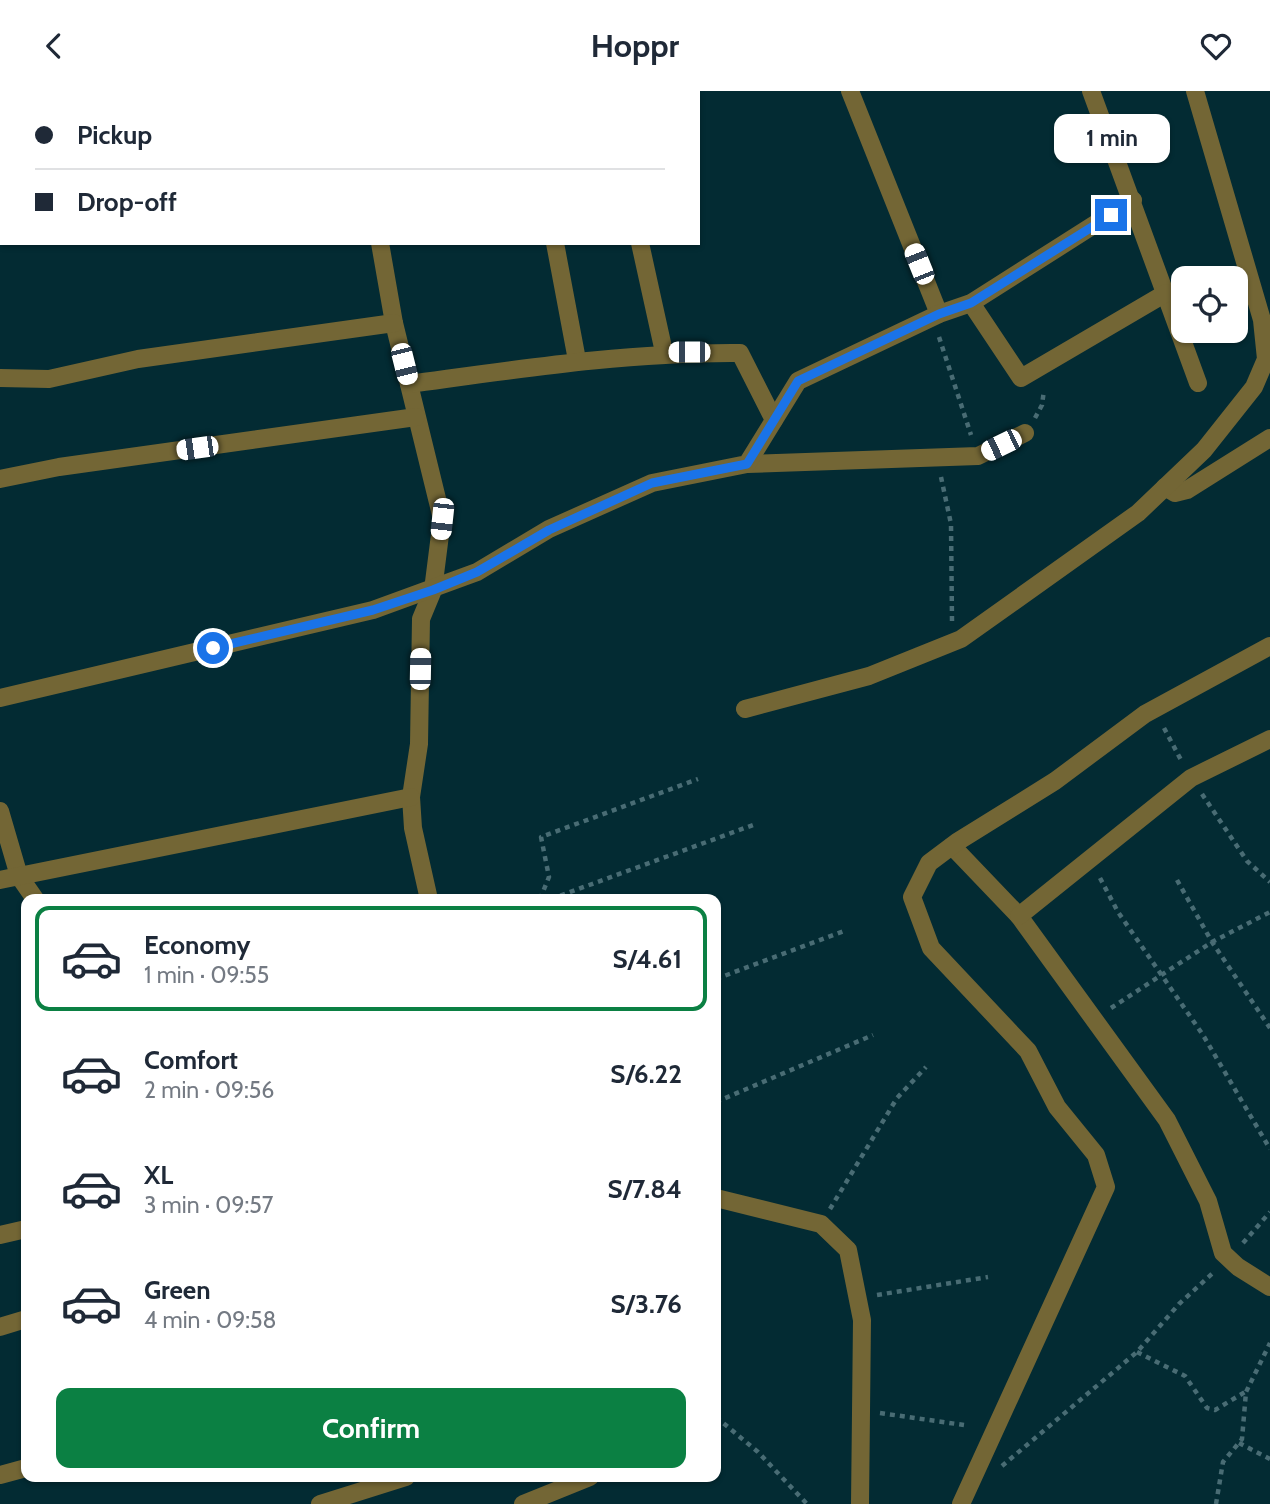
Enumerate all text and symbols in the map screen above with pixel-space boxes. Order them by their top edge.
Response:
text: Hoppr [591,26,679,65]
icon: back [35,27,73,65]
icon: heart [1197,27,1235,65]
callout: 1 min [1053,114,1169,163]
text: Pickup [77,119,152,151]
text: 1 min [1086,124,1138,152]
text: Drop-off [77,186,177,218]
route end [1095,199,1127,231]
car [902,241,937,287]
map controls [1171,266,1248,343]
button: locate [1171,266,1248,343]
car [389,341,420,387]
car [669,342,711,363]
car [978,426,1025,464]
car [175,435,220,461]
car [430,497,455,541]
route start [197,632,229,664]
car [410,648,431,690]
icon: car [60,927,123,990]
text: Economy [144,929,250,961]
text: S/4.61 [612,943,682,975]
text: 1 min · 09:55 [144,961,269,989]
icon: car [60,1042,123,1105]
text: Comfort [144,1044,238,1076]
text: S/6.22 [610,1058,682,1090]
text: 2 min · 09:56 [144,1076,274,1104]
icon: car [60,1157,123,1220]
text: XL [144,1159,173,1191]
text: S/7.84 [608,1173,682,1205]
text: 3 min · 09:57 [144,1191,273,1219]
icon: car [60,1272,123,1335]
text: Green [144,1274,211,1306]
text: S/3.76 [610,1288,682,1320]
text: 4 min · 09:58 [144,1306,276,1334]
button: Confirm [56,1388,686,1468]

